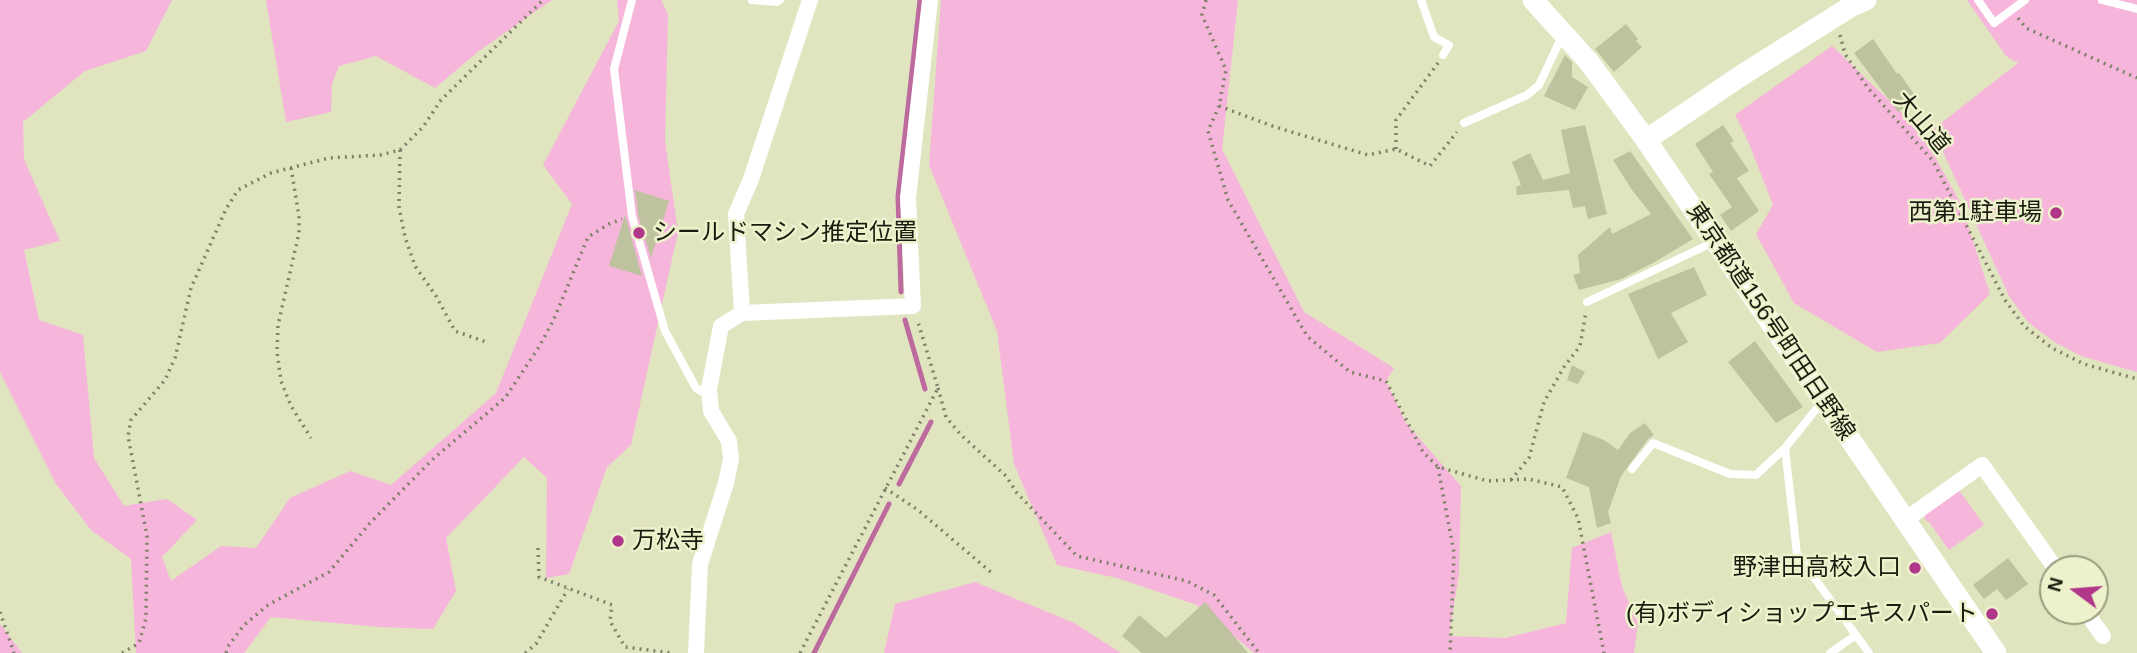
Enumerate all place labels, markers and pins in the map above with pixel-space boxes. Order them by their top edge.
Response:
place label: 西第1駐車場 [1909,199,2042,227]
marker: 西第1駐車場 [2048,205,2064,221]
place label: シールドマシン推定位置 [653,219,917,247]
marker: シールドマシン推定位置 [631,225,647,241]
place label: 万松寺 [632,527,704,555]
marker: 万松寺 [610,533,626,549]
place label: 野津田高校入口 [1733,554,1901,582]
marker: 野津田高校入口 [1907,560,1923,576]
place label: (有)ボディショップエキスパート [1626,600,1978,628]
marker: (有)ボディショップエキスパート [1984,606,2000,622]

